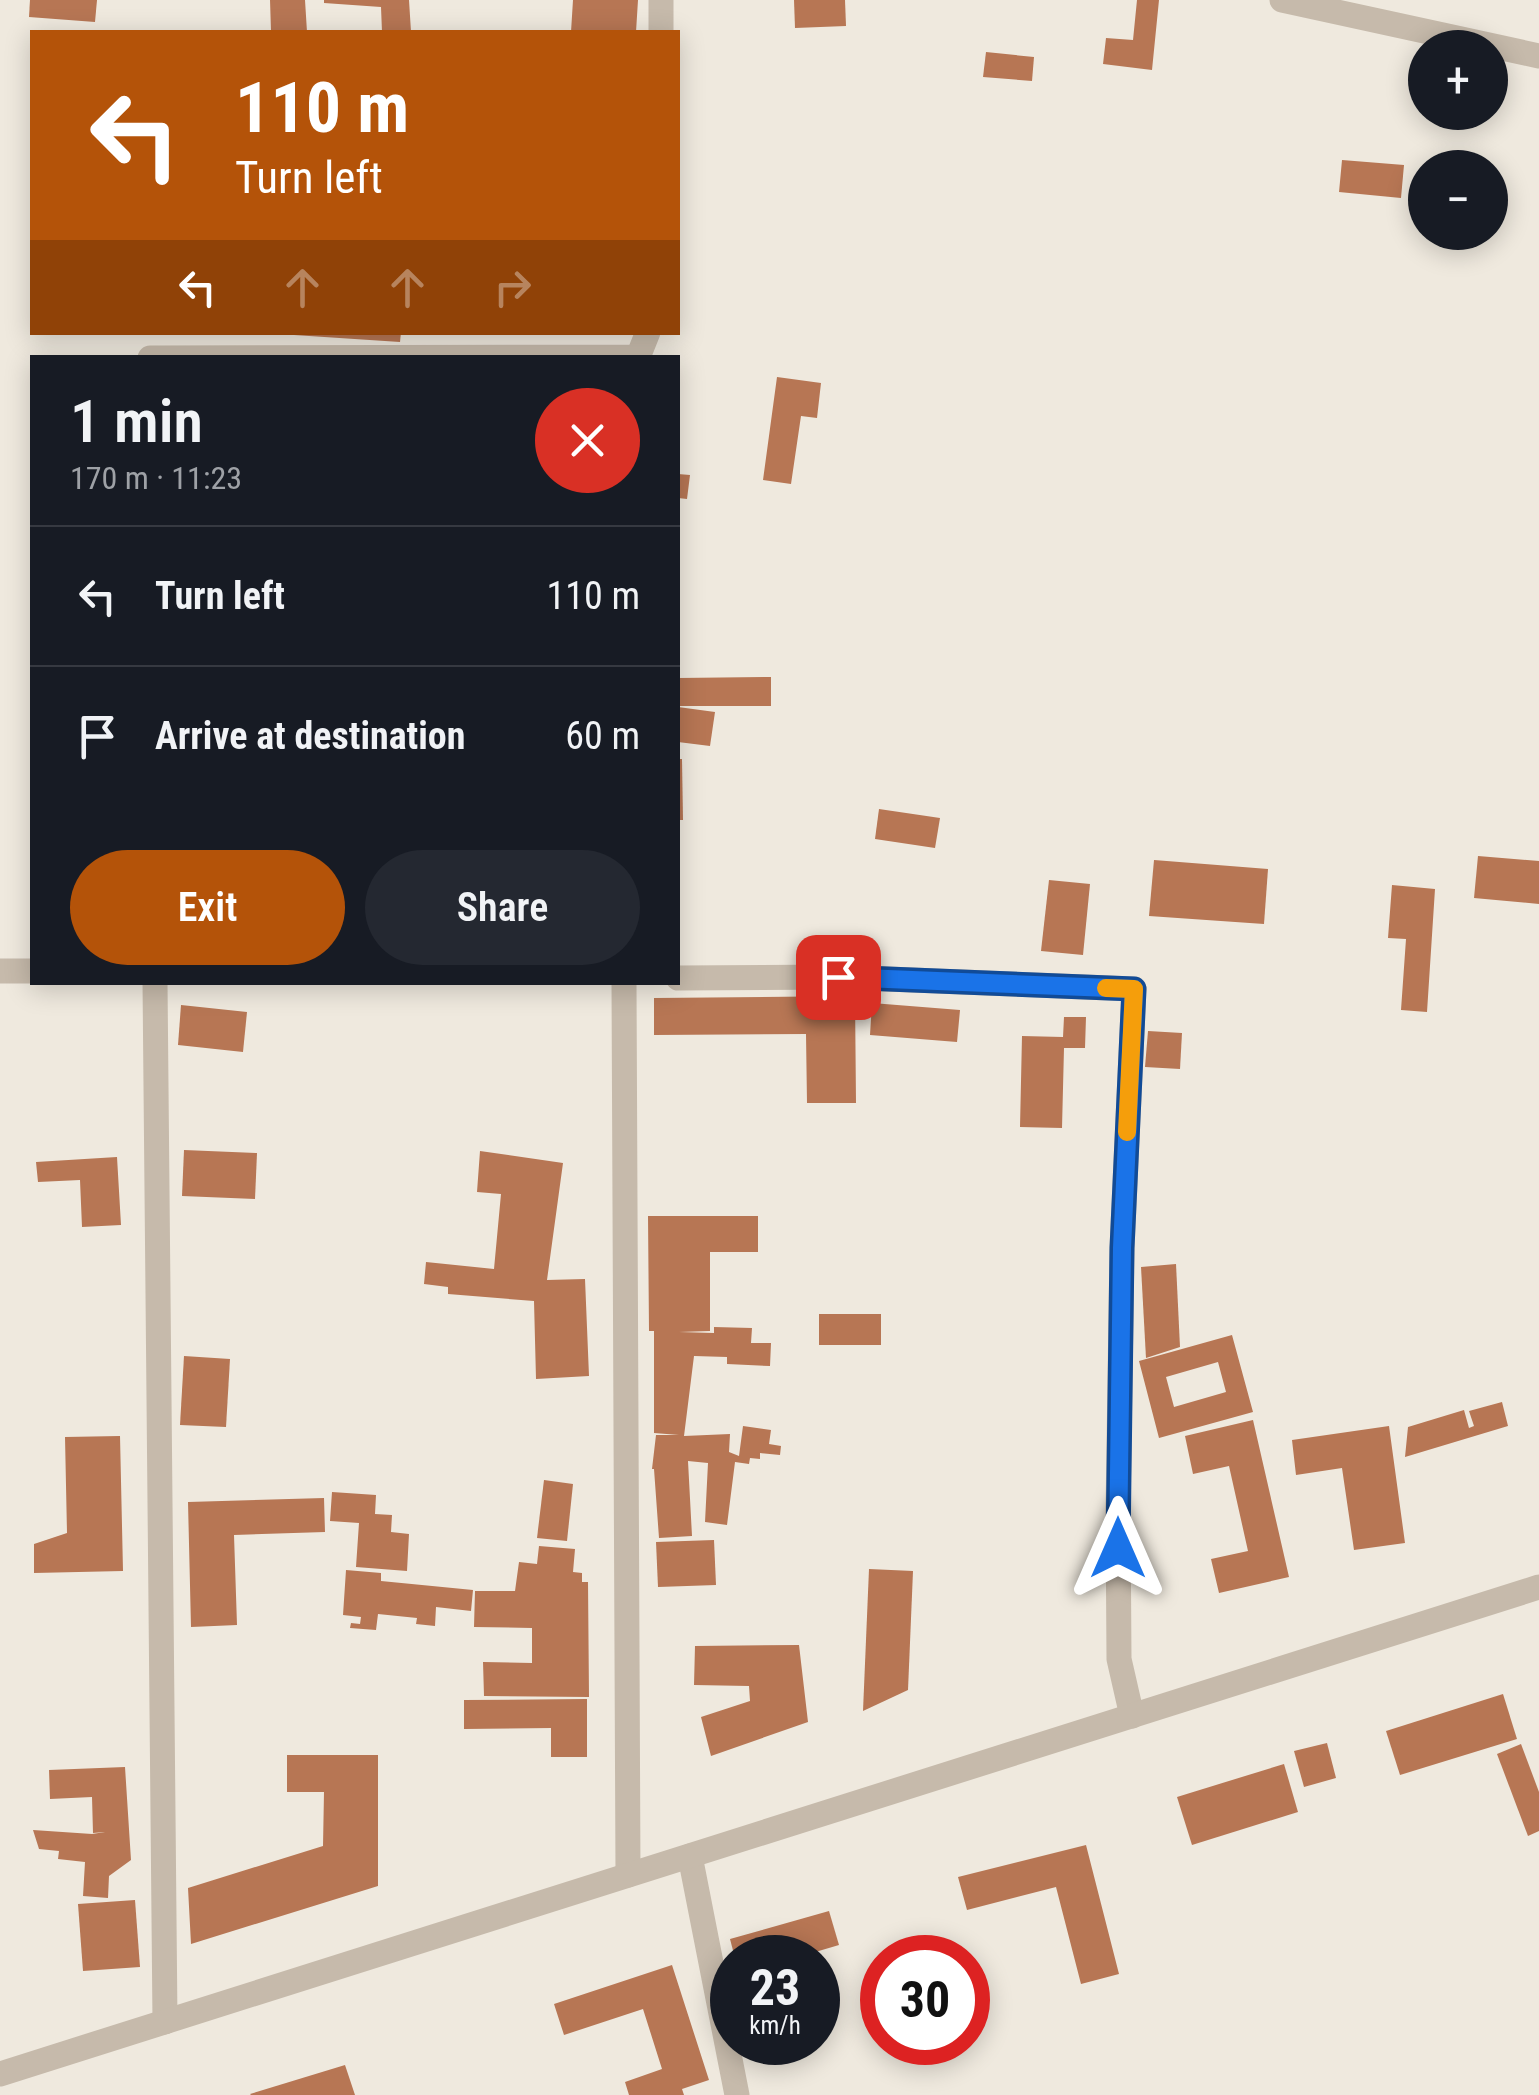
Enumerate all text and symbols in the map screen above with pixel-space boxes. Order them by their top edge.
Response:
map controls [1408,30,1508,250]
button: + [1408,30,1508,130]
text: 110 m [235,67,409,149]
icon: left [70,70,200,200]
button: − [1408,150,1508,250]
text: Turn left [235,151,383,204]
icon: left [170,260,225,315]
icon: ahead [275,260,330,315]
icon: ahead [380,260,435,315]
icon: right [485,260,540,315]
text: 1 min [70,386,203,457]
button: close [535,388,640,493]
text: 170 m · 11:23 [70,459,242,497]
icon: left [70,569,125,624]
text: Turn left [155,574,285,618]
text: 110 m [546,574,640,618]
icon: arrive [70,709,125,764]
text: Arrive at destination [155,714,465,758]
text: 60 m [565,714,640,758]
button: Exit [70,850,345,965]
button: Share [365,850,640,965]
pin [796,935,881,1020]
icon: arrive [811,950,866,1005]
position arrow [1066,1496,1170,1600]
speed limit sign: 30 [860,1935,990,2065]
text: 23 [750,1959,800,2017]
text: km/h [749,2011,801,2040]

